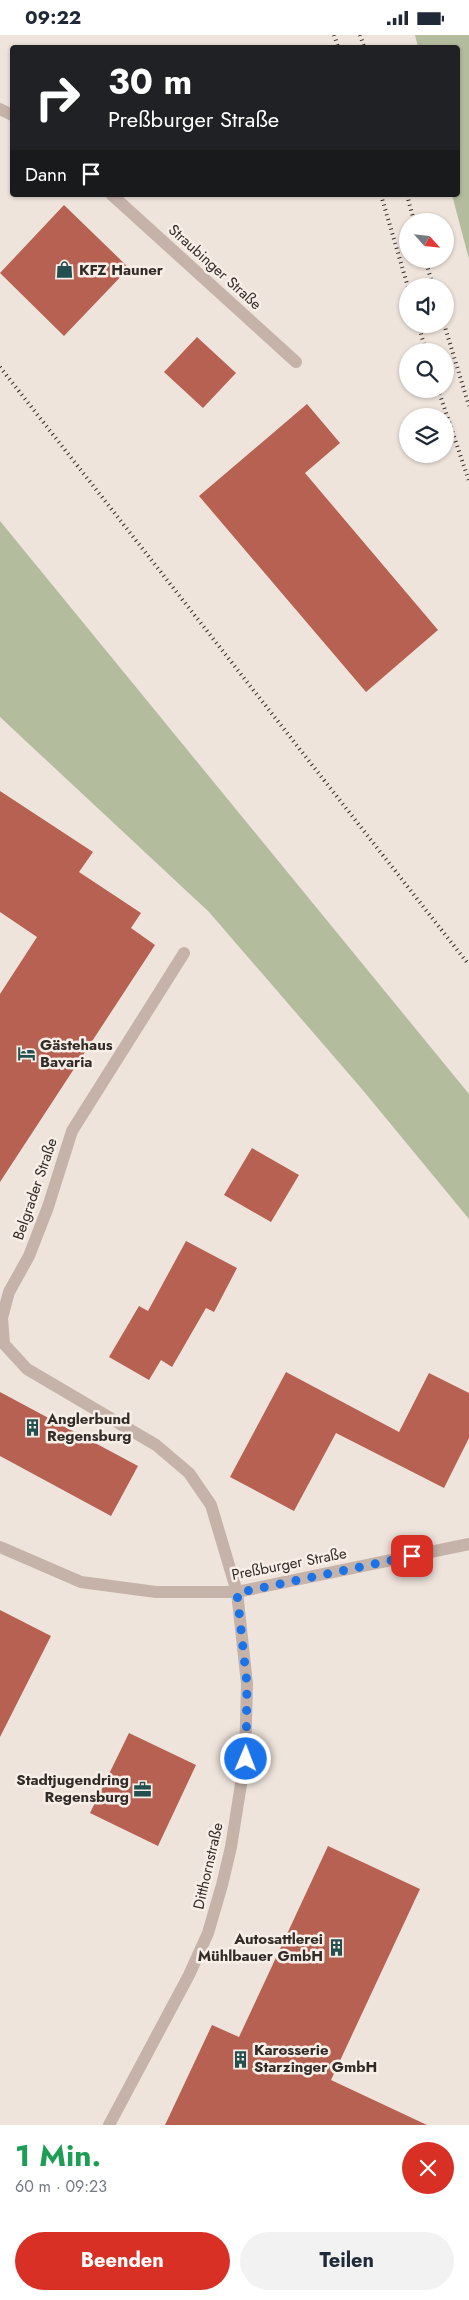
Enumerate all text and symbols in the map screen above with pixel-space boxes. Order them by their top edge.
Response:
text: 09:22 [25,4,81,31]
text: 30 m [108,57,192,107]
icon: right [25,65,90,130]
text: Preßburger Straße [108,103,279,135]
icon: arrive [77,160,105,188]
text: Dann [25,161,67,188]
north arrow [399,213,454,267]
map controls [399,213,454,463]
street label: Straubinger Straße [164,219,267,315]
place label: KFZ Hauner [79,259,164,281]
shop icon: KFZ Hauner [55,260,75,280]
button: sound [399,278,454,333]
button: search [399,343,454,398]
button: layers [399,408,454,463]
place label: Gästehaus Bavaria [40,1034,113,1073]
hotel icon: Gästehaus Bavaria [16,1044,36,1064]
street label: Belgrader Straße [7,1135,63,1243]
place label: Anglerbund Regensburg [46,1408,131,1447]
building icon: Anglerbund Regensburg [23,1418,43,1438]
pin [391,1535,433,1577]
street label: Preßburger Straße [230,1542,349,1586]
icon: arrive [398,1542,426,1570]
position arrow [219,1732,271,1784]
place label: Stadtjugendring Regensburg [16,1769,129,1808]
office icon: Stadtjugendring Regensburg [133,1779,153,1799]
street label: Ditthornstraße [187,1820,229,1912]
place label: Autosattlerei Mühlbauer GmbH [198,1928,323,1967]
building icon: Autosattlerei Mühlbauer GmbH [327,1938,347,1958]
place label: Karosserie Starzinger GmbH [254,2039,377,2078]
building icon: Karosserie Starzinger GmbH [230,2049,250,2069]
text: 1 Min. [15,2134,101,2177]
button: close [402,2142,454,2194]
text: 60 m · 09:23 [15,2175,107,2198]
button: Beenden [15,2232,230,2290]
button: Teilen [240,2232,454,2290]

